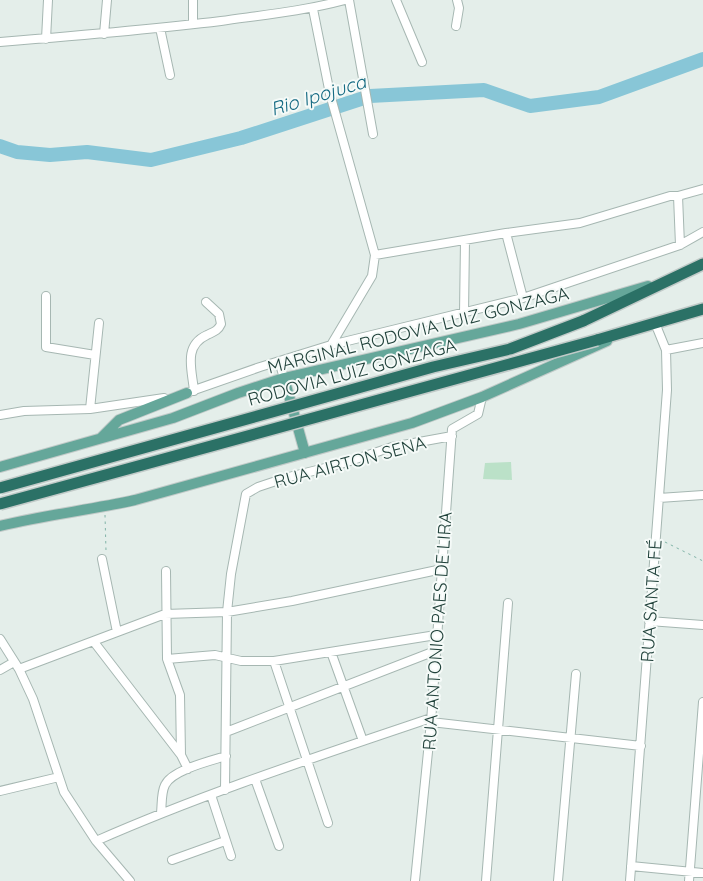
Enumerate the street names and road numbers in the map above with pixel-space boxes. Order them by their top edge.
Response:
street label: MARGINAL RODOVIA LUIZ GONZAGA [265,282,571,378]
street label: RODOVIA LUIZ GONZAGA [245,334,459,410]
street label: RUA AIRTON SENA [271,431,429,493]
street label: RUA ANTONIO PAES DE LIRA [417,510,457,751]
street label: RUA SANTA FÉ [635,539,667,663]

